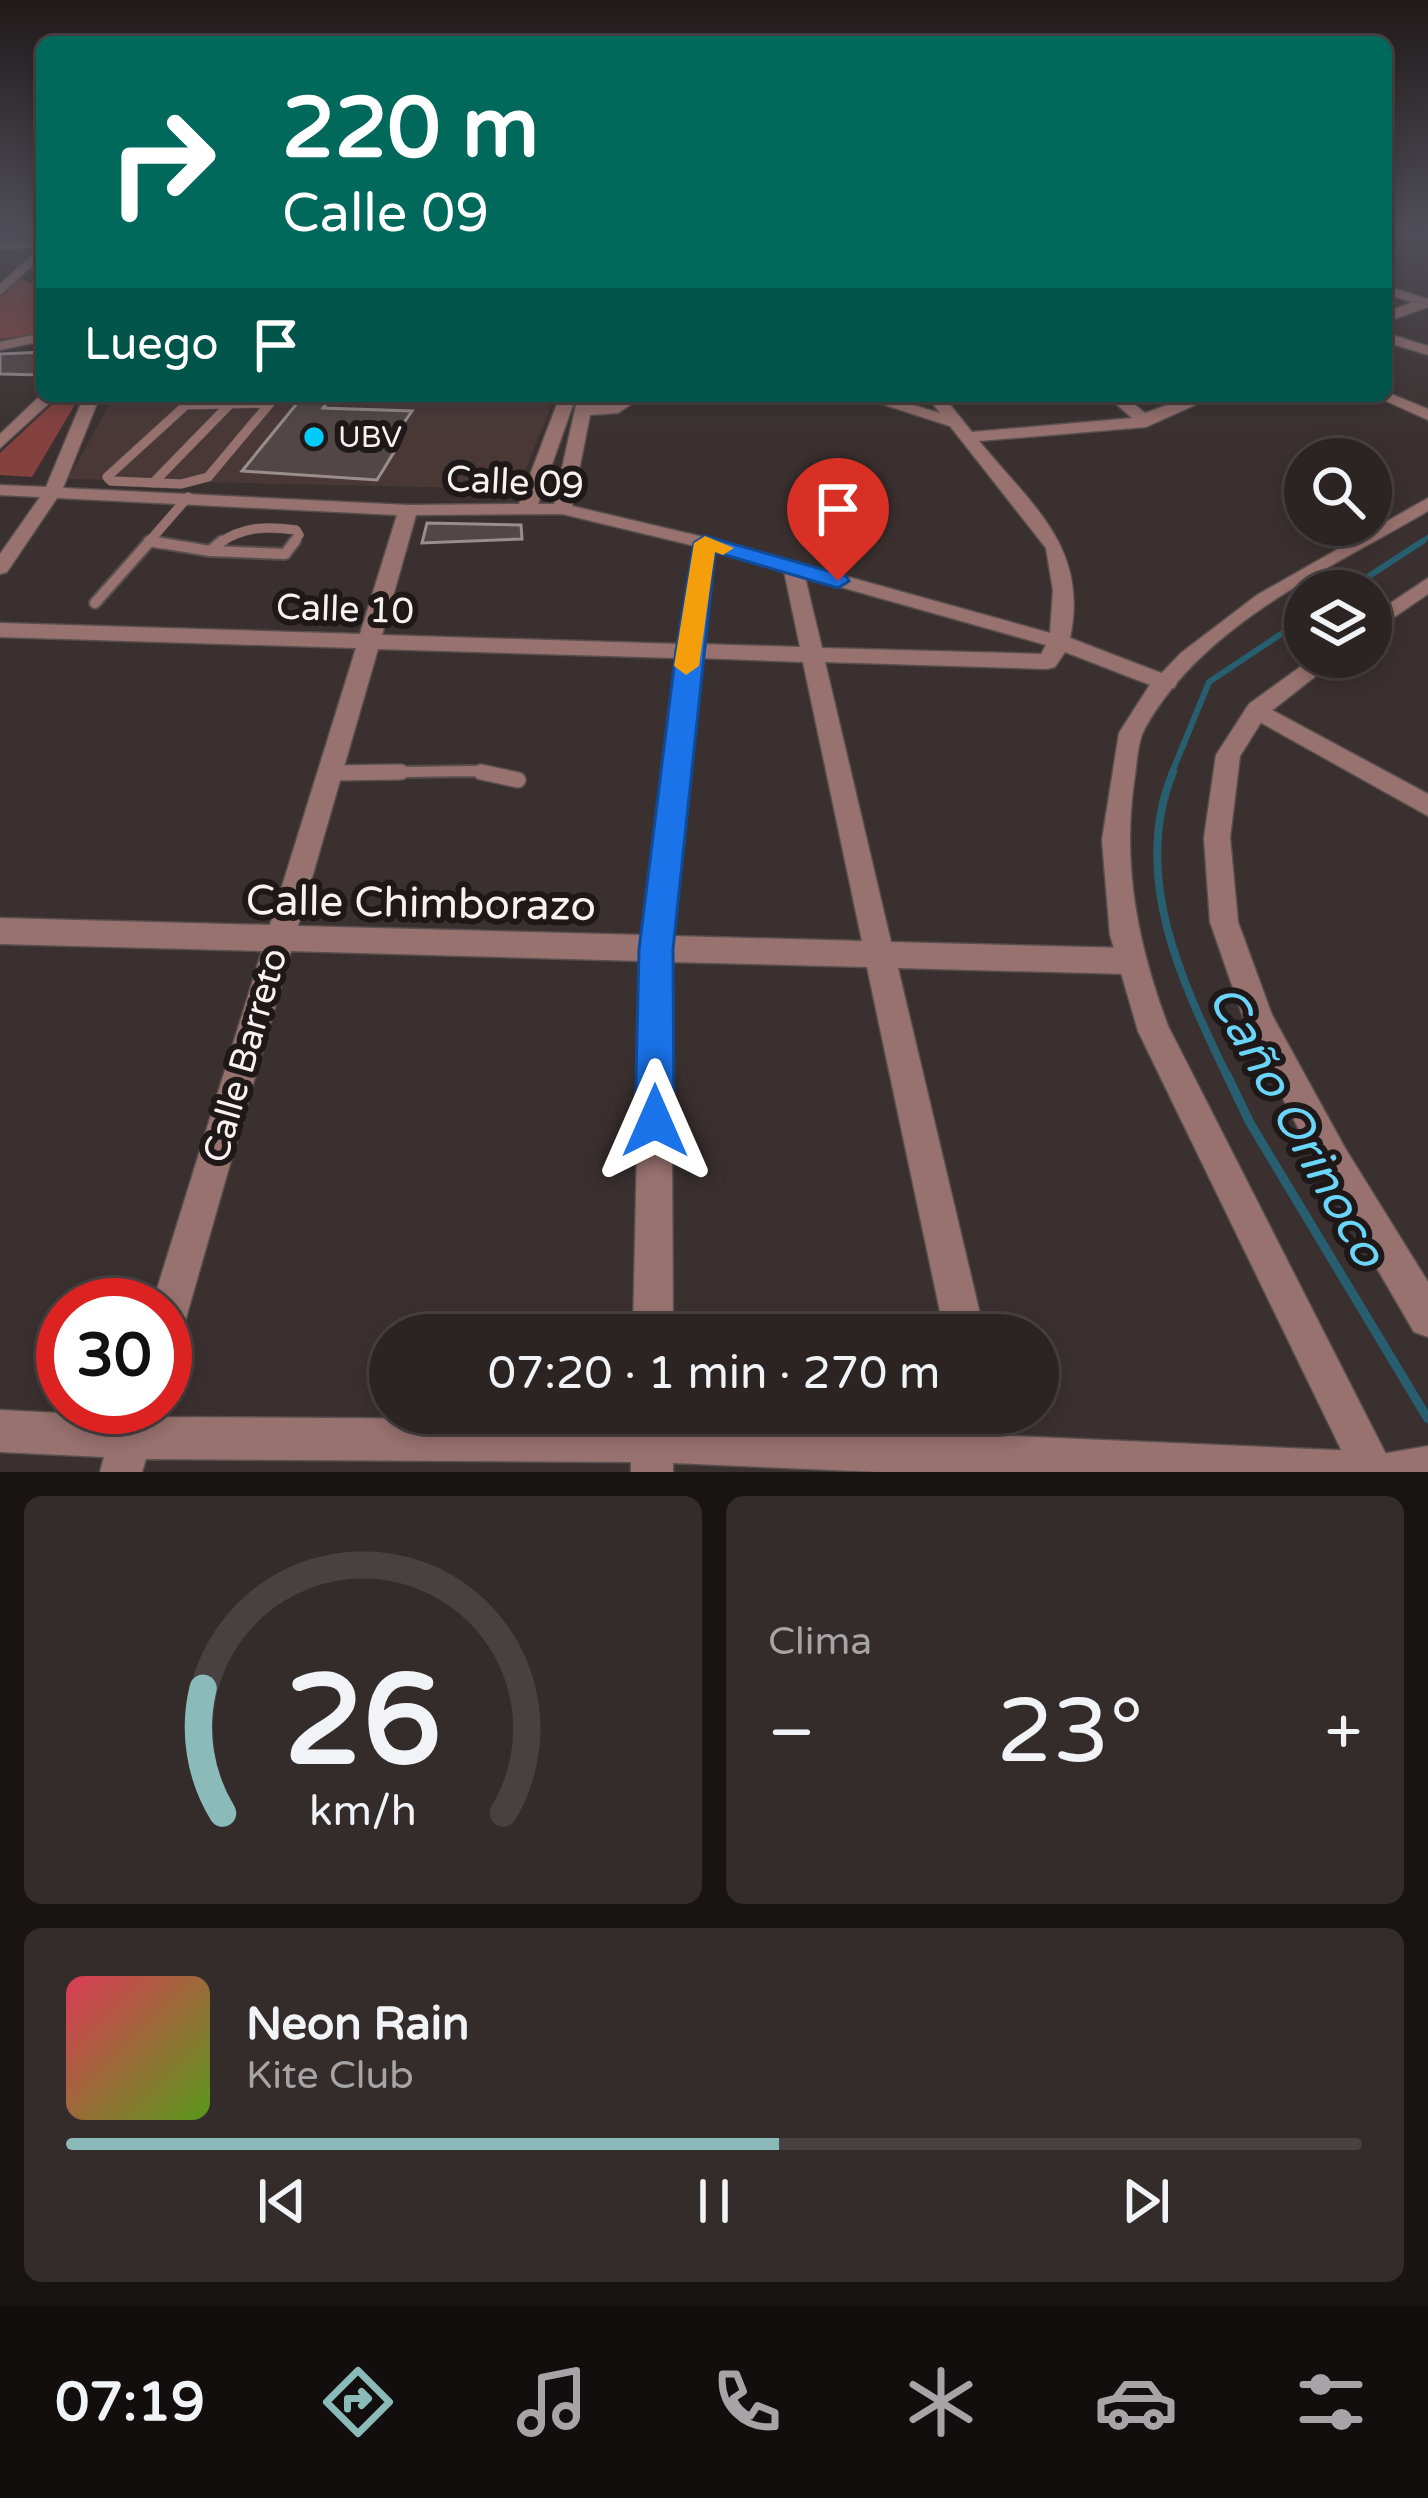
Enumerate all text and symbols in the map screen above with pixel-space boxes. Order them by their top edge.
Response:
text: 220 m [282,79,539,180]
icon: right [84,84,240,240]
text: Calle 09 [282,181,489,246]
icon: arrive [243,312,309,378]
text: Luego [84,318,219,372]
place label: UBV [338,419,402,456]
marker: UBV [301,424,327,450]
map controls [1284,438,1392,678]
button: search [1284,438,1392,546]
street label: Calle 09 [445,457,585,508]
pin [787,458,889,581]
icon: arrive [805,476,871,542]
button: layers [1284,570,1392,678]
street label: Calle 10 [275,586,415,633]
street label: Calle Chimborazo [245,875,597,932]
street label: Calle Barreto [194,943,297,1168]
water label: Caño Orinoco [1195,975,1398,1279]
position arrow [592,1058,718,1184]
speed limit sign: 30 [36,1278,192,1434]
text: 07:20 · 1 min · 270 m [488,1347,940,1401]
text: Clima [768,1618,872,1665]
text: 26 [285,1647,441,1798]
text: 23° [996,1678,1143,1787]
text: − [768,1693,815,1773]
text: + [1325,1693,1362,1773]
text: km/h [309,1786,417,1837]
text: Neon Rain [246,1998,469,2052]
text: Kite Club [246,2052,414,2099]
icon: previous [249,2168,315,2234]
icon: pause [681,2168,747,2234]
icon: next [1113,2168,1179,2234]
icon: directions [316,2360,400,2444]
icon: music [510,2360,594,2444]
icon: phone [705,2360,789,2444]
icon: climate [899,2360,983,2444]
icon: car [1094,2360,1178,2444]
icon: filters [1289,2360,1373,2444]
text: 07:19 [55,2370,205,2435]

